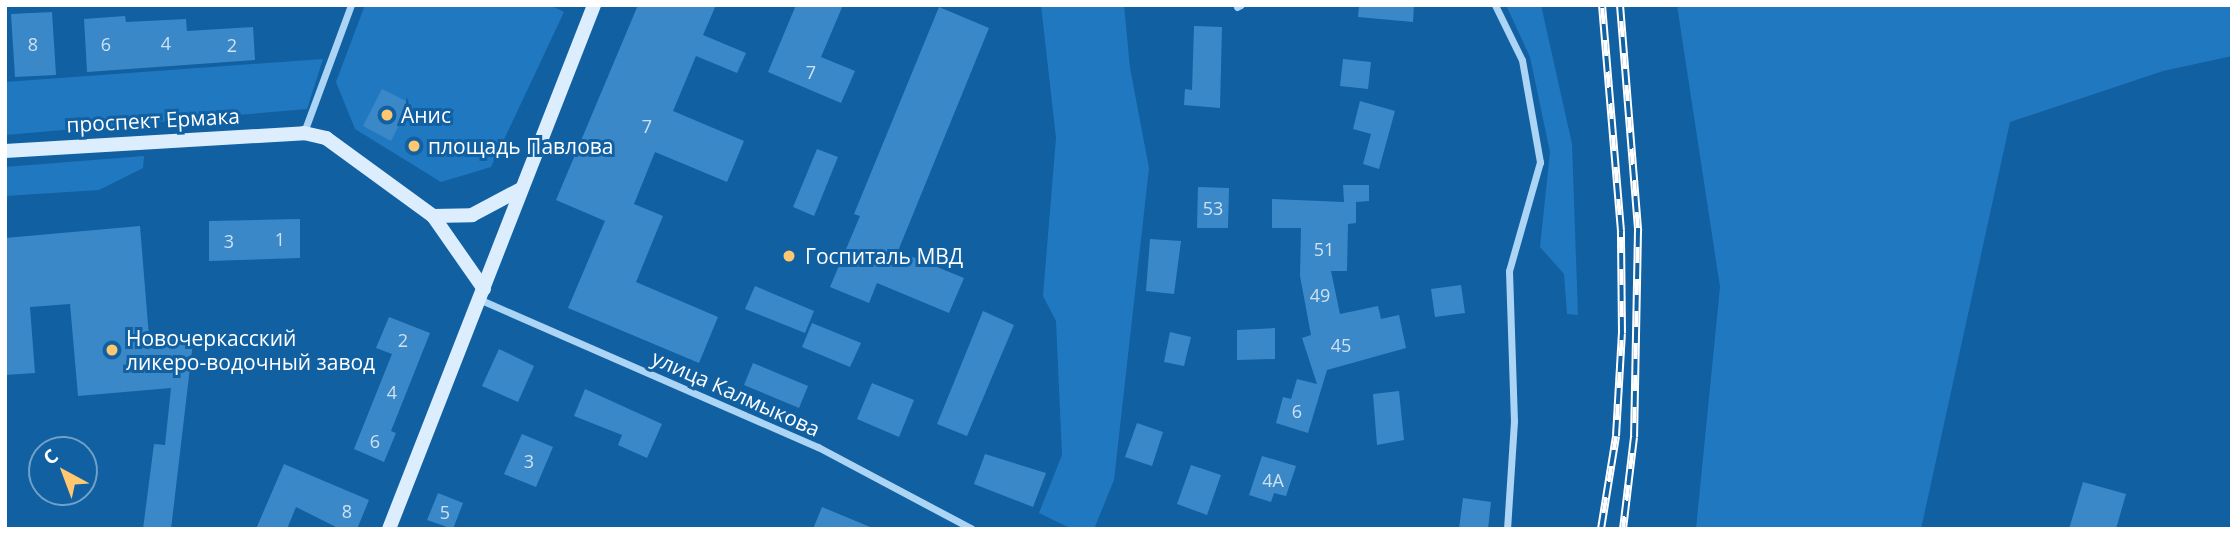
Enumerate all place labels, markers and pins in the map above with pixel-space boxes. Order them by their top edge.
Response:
place label: Анис [401,102,451,128]
marker: Анис [379,107,395,123]
place label: площадь Павлова [428,133,613,159]
marker: площадь Павлова [406,138,422,154]
place label: Госпиталь МВД [805,243,963,269]
marker: Госпиталь МВД [779,246,799,266]
place label: Новочеркасский ликеро-водочный завод [126,325,375,375]
marker: Новочеркасский ликеро-водочный завод [104,342,120,358]

